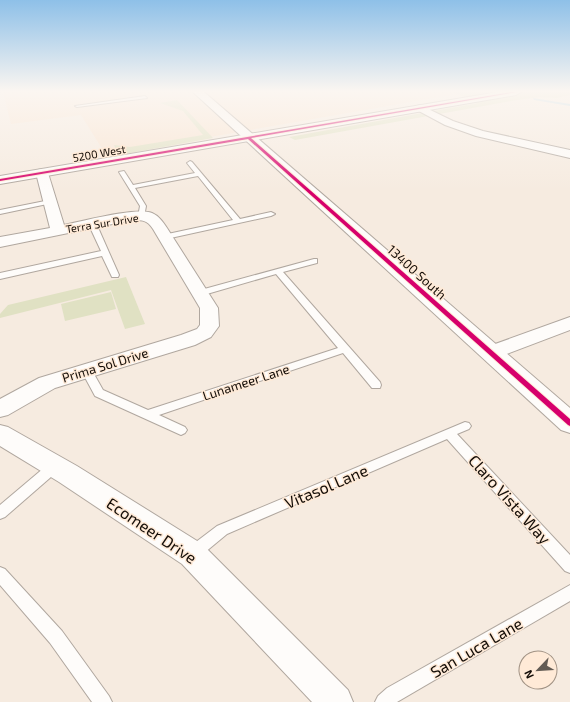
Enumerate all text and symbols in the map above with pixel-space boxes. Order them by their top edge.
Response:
street label: 5200 West [71,142,127,164]
street label: Terra Sur Drive [65,211,139,235]
street label: 13400 South [384,241,450,303]
street label: Prima Sol Drive [60,344,150,386]
street label: Lunameer Lane [201,360,291,404]
street label: Claro Vista Way [465,450,555,548]
street label: Vitasol Lane [281,460,371,512]
street label: Ecomeer Drive [103,493,201,567]
street label: San Luca Lane [427,613,525,681]
north arrow [518,650,558,690]
text: N [521,668,536,681]

